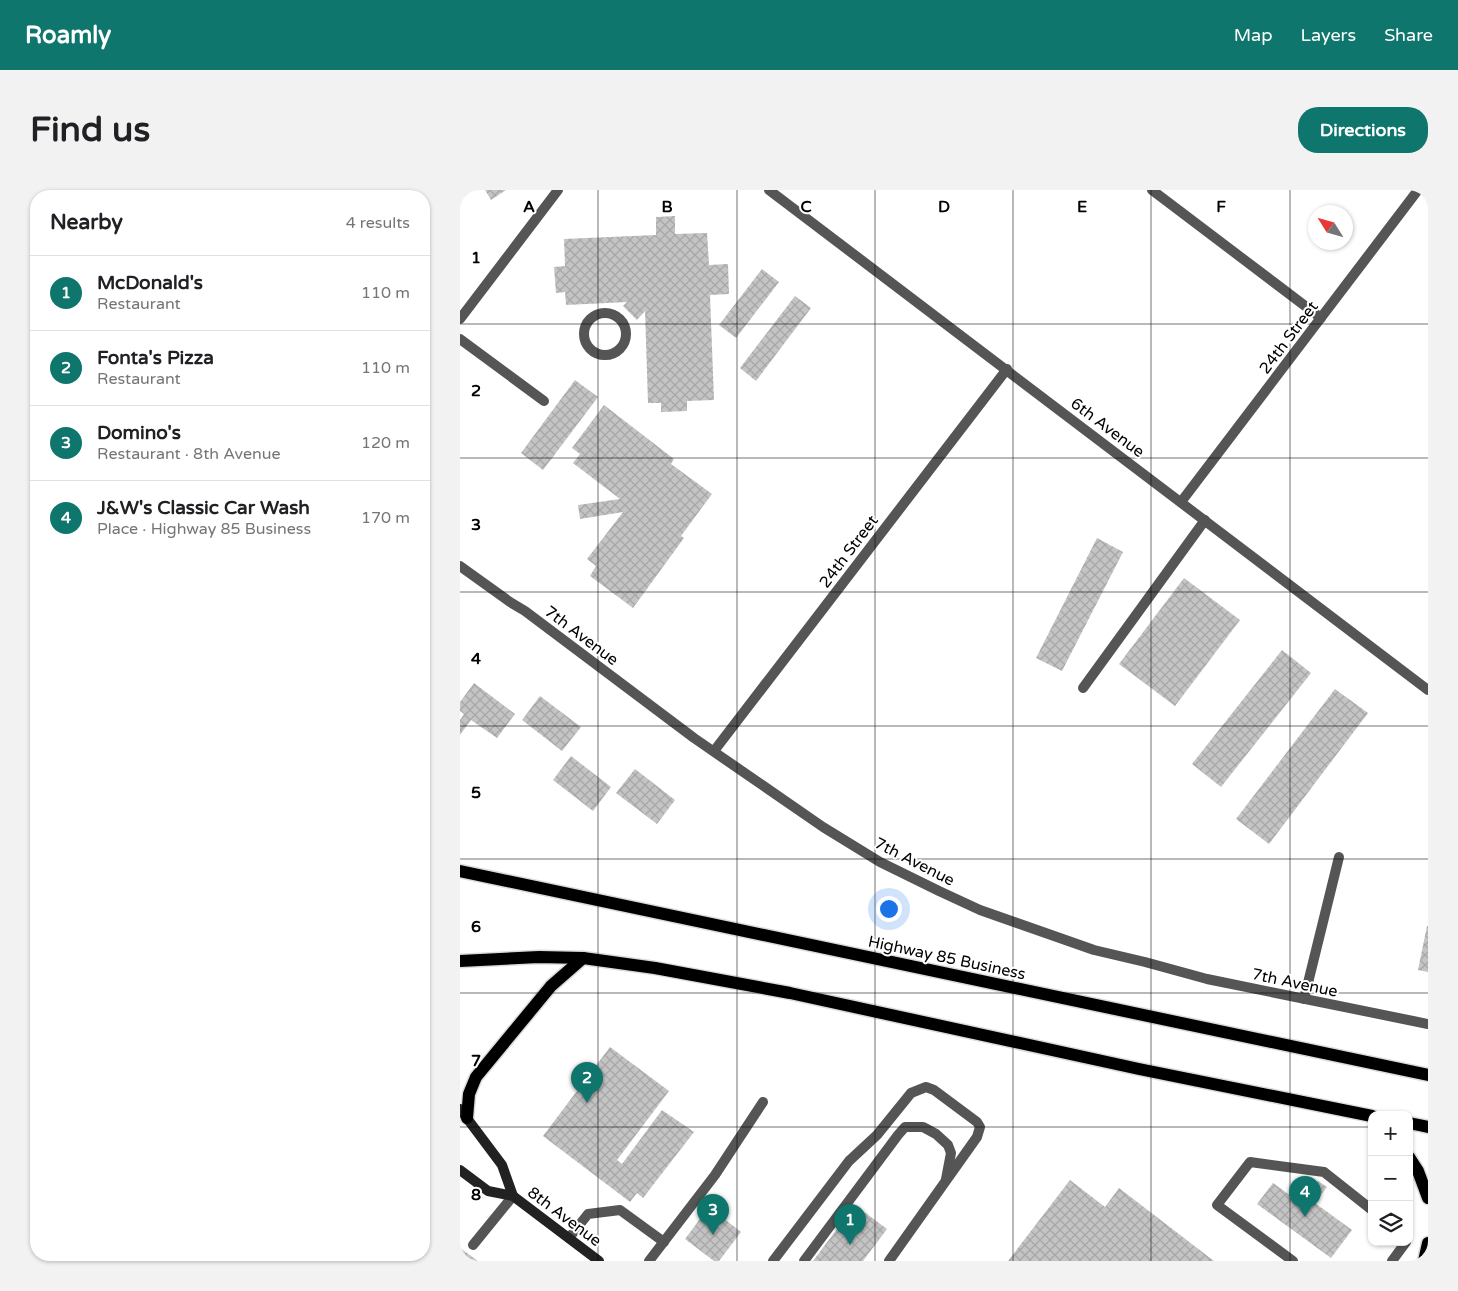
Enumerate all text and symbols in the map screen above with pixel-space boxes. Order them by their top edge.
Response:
text: Roamly [25,21,111,50]
text: Map [1234,24,1273,46]
text: Layers [1301,24,1356,46]
text: Share [1384,24,1433,46]
button: Directions [1298,107,1428,153]
text: Find us [30,109,150,151]
text: A [523,197,535,217]
text: B [661,197,673,217]
text: C [800,197,812,217]
text: D [938,197,950,217]
text: E [1077,197,1087,217]
text: F [1216,197,1226,217]
north arrow [1308,205,1353,250]
text: Nearby [50,210,123,235]
text: 4 results [346,213,410,233]
text: 1 [471,248,481,268]
text: McDonald's [97,272,203,294]
text: 1 [61,283,71,303]
text: 110 m [361,283,410,303]
text: Restaurant [97,294,181,314]
street label: 24th Street [1255,297,1323,378]
text: Fonta's Pizza [97,347,214,369]
text: 2 [61,358,71,378]
text: 110 m [361,358,410,378]
text: Restaurant [97,369,181,389]
text: 2 [471,381,481,401]
street label: 6th Avenue [1067,394,1148,462]
text: Domino's [97,422,181,444]
text: 3 [61,433,71,453]
text: 120 m [361,433,410,453]
text: Restaurant · 8th Avenue [97,444,280,464]
text: J&W's Classic Car Wash [97,497,310,519]
text: 4 [61,508,71,528]
text: 170 m [361,508,410,528]
street label: 24th Street [815,511,883,592]
text: 3 [471,515,481,535]
text: Place · Highway 85 Business [97,519,311,539]
street label: 7th Avenue [541,602,622,670]
text: 4 [471,649,481,669]
text: 5 [471,783,481,803]
street label: 7th Avenue [871,833,958,891]
your location [876,896,902,922]
text: 6 [471,917,481,937]
street label: Highway 85 Business [866,932,1027,984]
street label: 7th Avenue [1250,964,1340,1002]
text: 7 [471,1051,481,1071]
pin: 2 [571,1062,603,1103]
map controls [1368,1111,1413,1246]
button: + [1368,1111,1413,1156]
button: − [1368,1156,1413,1201]
pin: 4 [1289,1176,1321,1217]
street label: 8th Avenue [524,1183,605,1251]
text: 8 [471,1185,481,1205]
pin: 3 [697,1194,729,1235]
button: layers [1368,1201,1413,1246]
pin: 1 [834,1204,866,1245]

